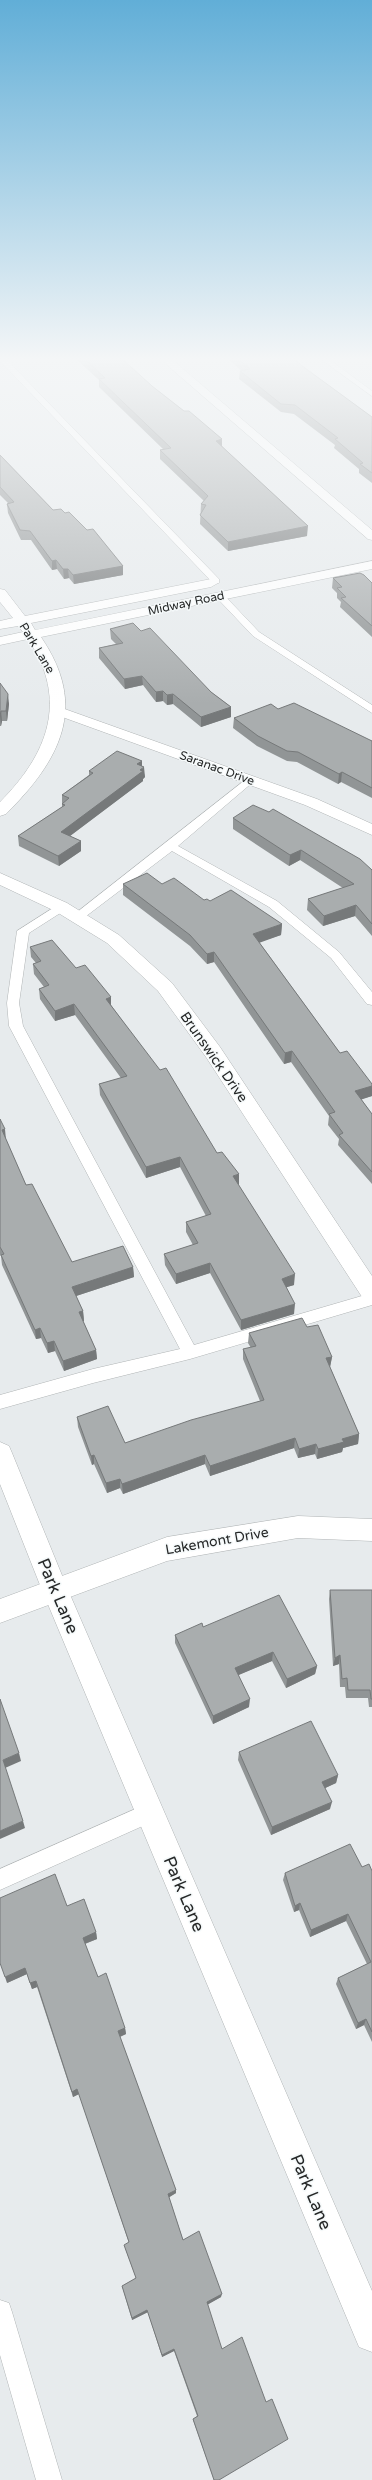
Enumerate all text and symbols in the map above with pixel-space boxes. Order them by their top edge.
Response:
street label: Midway Road [146,588,226,618]
street label: Park Lane [16,620,58,676]
street label: Saranac Drive [178,748,257,788]
street label: Brunswick Drive [176,1009,252,1106]
street label: Lakemont Drive [164,1524,270,1558]
street label: Park Lane [33,1555,83,1637]
street label: Park Lane [159,1853,209,1935]
street label: Park Lane [286,2151,336,2233]

